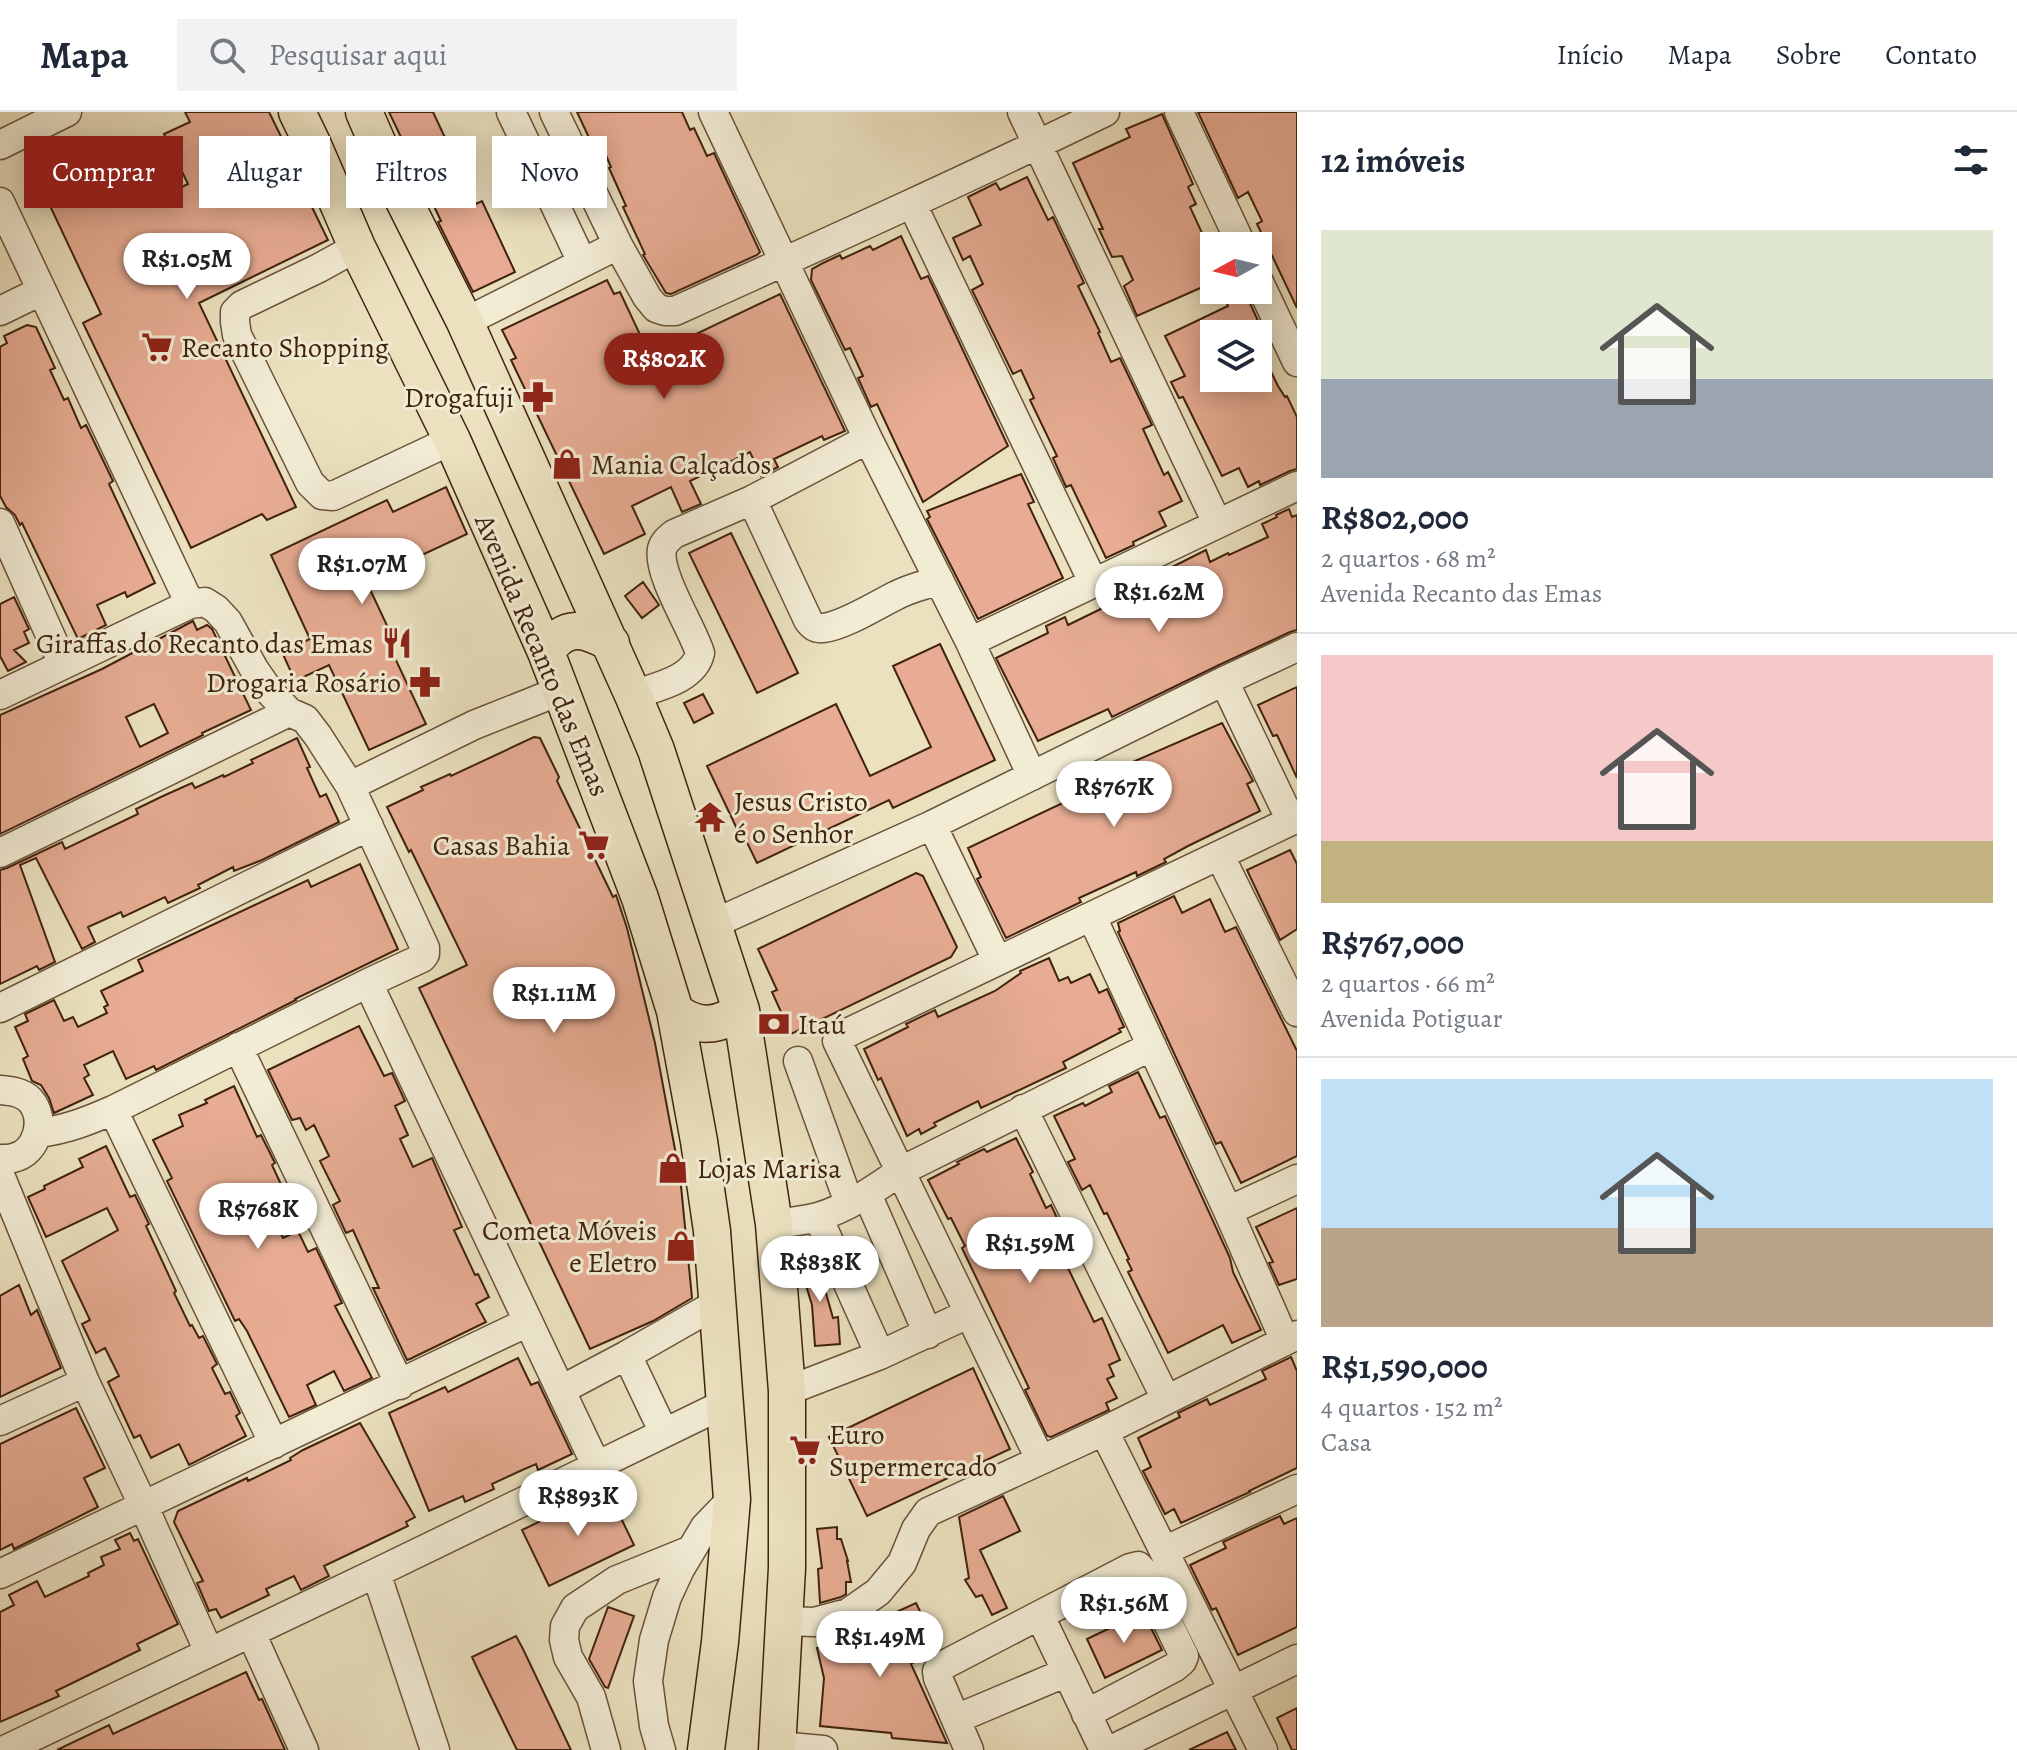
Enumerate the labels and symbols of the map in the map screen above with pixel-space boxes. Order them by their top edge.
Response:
north arrow [1200,232,1272,304]
pin: R$1.05M [113,233,261,301]
place label: Recanto Shopping [181,329,389,367]
supermarket icon: Recanto Shopping [140,330,174,364]
pin: R$802K [599,333,729,401]
place label: Drogafuji [404,379,514,417]
pharmacy icon: Drogafuji [521,380,555,414]
place label: Mania Calçados [591,446,772,484]
shop icon: Mania Calçados [550,447,584,481]
street label: Avenida Recanto das Emas [465,508,619,802]
pin: R$1.07M [288,538,436,606]
pin: R$1.62M [1085,566,1233,634]
place label: Giraffas do Recanto das Emas [36,625,373,663]
restaurant icon: Giraffas do Recanto das Emas [380,626,414,660]
place label: Drogaria Rosário [206,664,401,702]
pharmacy icon: Drogaria Rosário [408,665,442,699]
pin: R$767K [1049,761,1179,829]
place label: Jesus Cristo é o Senhor [734,783,868,853]
temple icon: Jesus Cristo é o Senhor [693,800,727,834]
place label: Casas Bahia [433,827,570,865]
supermarket icon: Casas Bahia [577,828,611,862]
pin: R$1.11M [480,967,628,1035]
place label: Itaú [798,1006,846,1044]
bank icon: Itaú [757,1007,791,1041]
place label: Lojas Marisa [697,1150,841,1188]
shop icon: Lojas Marisa [656,1151,690,1185]
pin: R$768K [193,1183,323,1251]
place label: Cometa Móveis e Eletro [482,1212,657,1282]
pin: R$1.59M [956,1217,1104,1285]
shop icon: Cometa Móveis e Eletro [664,1229,698,1263]
pin: R$838K [755,1236,885,1304]
place label: Euro Supermercado [829,1416,997,1486]
supermarket icon: Euro Supermercado [788,1433,822,1467]
pin: R$893K [513,1470,643,1538]
pin: R$1.56M [1050,1577,1198,1645]
pin: R$1.49M [806,1611,954,1679]

